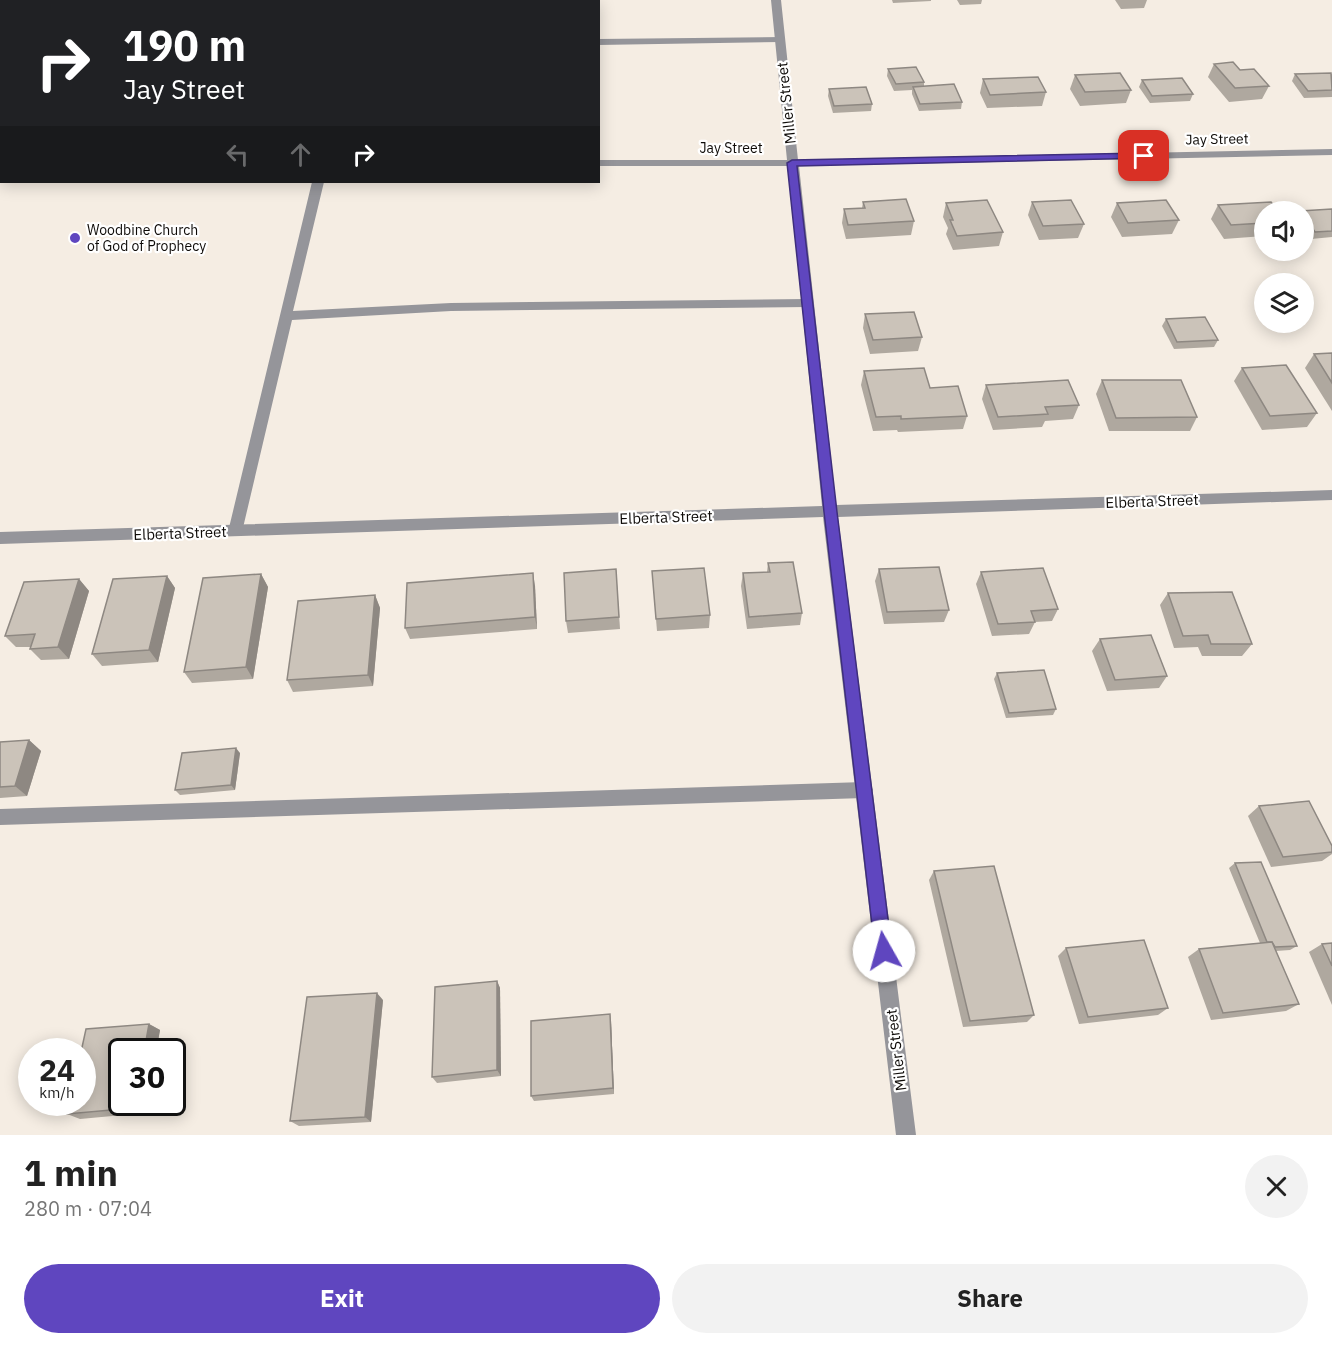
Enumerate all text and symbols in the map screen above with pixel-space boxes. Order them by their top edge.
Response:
text: 190 m [123,18,246,73]
icon: right [24,24,102,102]
street label: Miller Street [772,61,800,145]
text: Jay Street [123,71,245,106]
street label: Jay Street [1185,129,1249,149]
pin [1118,130,1169,181]
icon: left [221,138,254,171]
icon: ahead [284,138,317,171]
icon: right [347,138,380,171]
street label: Jay Street [699,139,763,157]
icon: arrive [1127,139,1160,172]
map controls [1254,201,1314,333]
button: sound [1254,201,1314,261]
place label: Woodbine Church of God of Prophecy [87,221,206,255]
marker: Woodbine Church of God of Prophecy [68,231,82,245]
button: layers [1254,273,1314,333]
street label: Elberta Street [1105,490,1199,512]
street label: Elberta Street [619,506,713,528]
street label: Elberta Street [133,522,227,544]
position arrow [852,919,916,983]
street label: Miller Street [882,1008,910,1092]
speed limit sign: 30 [108,1038,186,1116]
text: 24 [39,1050,75,1089]
text: km/h [39,1083,75,1102]
text: 1 min [24,1149,118,1196]
button: close [1245,1155,1308,1218]
text: 280 m · 07:04 [24,1195,152,1222]
button: Exit [24,1264,660,1333]
button: Share [672,1264,1308,1333]

